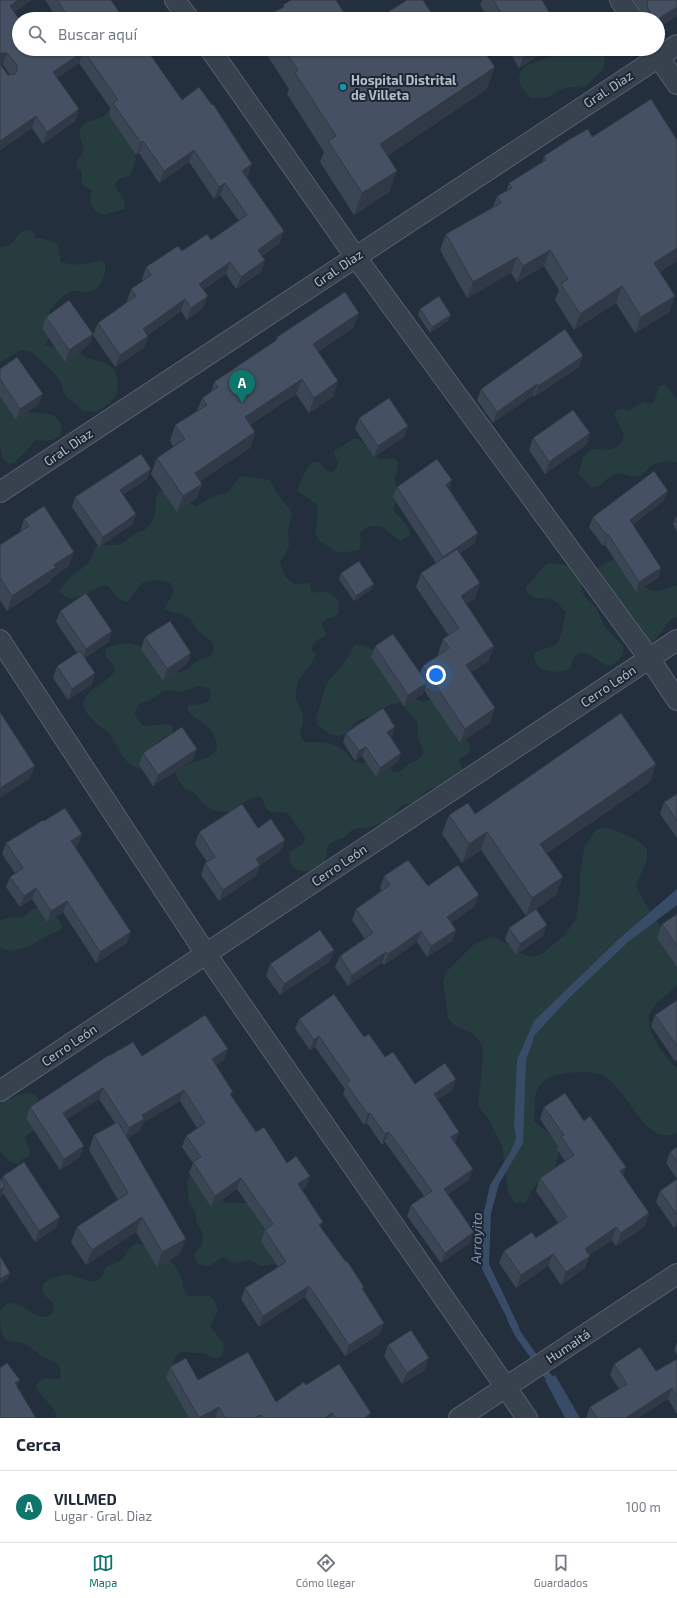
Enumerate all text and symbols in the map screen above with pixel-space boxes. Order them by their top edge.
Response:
search box [12,12,665,56]
icon: search [26,23,48,45]
text: Buscar aquí [58,25,137,43]
street label: Gral. Diaz [580,67,636,111]
place label: Hospital Distrital de Villeta [351,72,457,103]
marker: Hospital Distrital de Villeta [338,82,348,92]
street label: Gral. Diaz [310,246,366,290]
pin: A [229,370,255,403]
street label: Gral. Diaz [40,425,96,469]
street label: Cerro León [577,662,639,710]
your location [426,665,446,685]
street label: Cerro León [308,841,370,889]
street label: Cerro León [38,1021,100,1069]
water label: Arroyito [467,1212,485,1265]
street label: Humaitá [543,1325,593,1367]
text: Cerca [16,1434,61,1454]
text: VILLMED [54,1490,117,1508]
text: A [25,1499,33,1515]
text: 100 m [626,1499,661,1515]
text: Lugar · Gral. Diaz [54,1508,152,1524]
tab: Mapa [89,1552,117,1589]
tab: Cómo llegar [296,1552,355,1589]
tab: Guardados [534,1552,588,1589]

